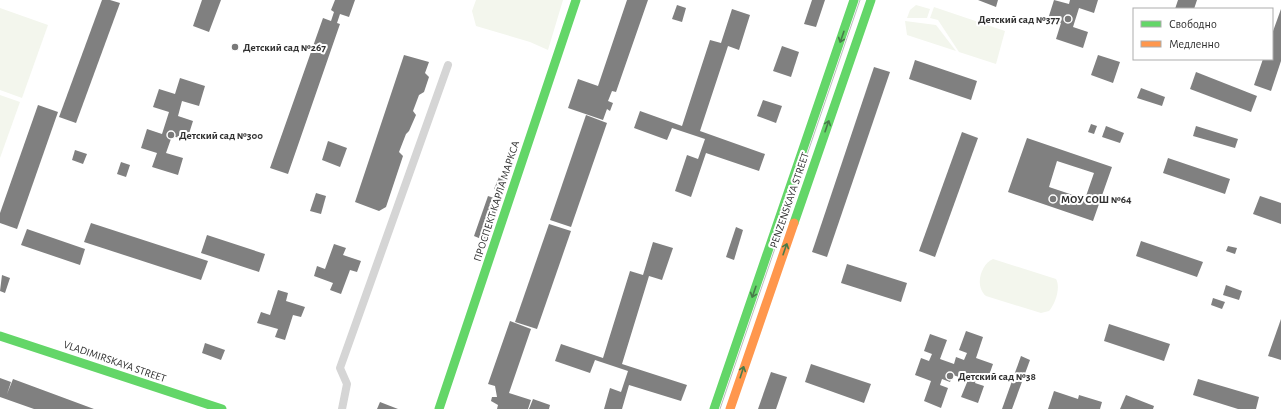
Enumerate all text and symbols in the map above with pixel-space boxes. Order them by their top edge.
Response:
legend [1133,8,1273,60]
place label: Детский сад №377 [978,14,1060,25]
marker: Детский сад №377 [1063,14,1073,24]
text: Свободно [1169,18,1217,30]
one-way arrow [837,30,845,42]
text: Медленно [1169,38,1220,50]
marker: Детский сад №267 [230,42,240,52]
place label: Детский сад №267 [243,42,326,53]
one-way arrow [824,120,831,133]
marker: Детский сад №300 [166,130,176,140]
place label: Детский сад №300 [179,130,263,141]
street label: ПРОСПЕКТ КАРЛА МАРКСА [472,139,521,263]
street label: PENZENSKAYA STREET [768,150,811,249]
marker: МОУ СОШ №64 [1048,194,1058,204]
place label: МОУ СОШ №64 [1061,194,1132,205]
one-way arrow [781,243,789,255]
one-way arrow [749,286,757,298]
street label: VLADIMIRSKAYA STREET [62,339,168,384]
one-way arrow [739,366,746,379]
marker: Детский сад №38 [945,371,955,381]
place label: Детский сад №38 [958,371,1036,382]

